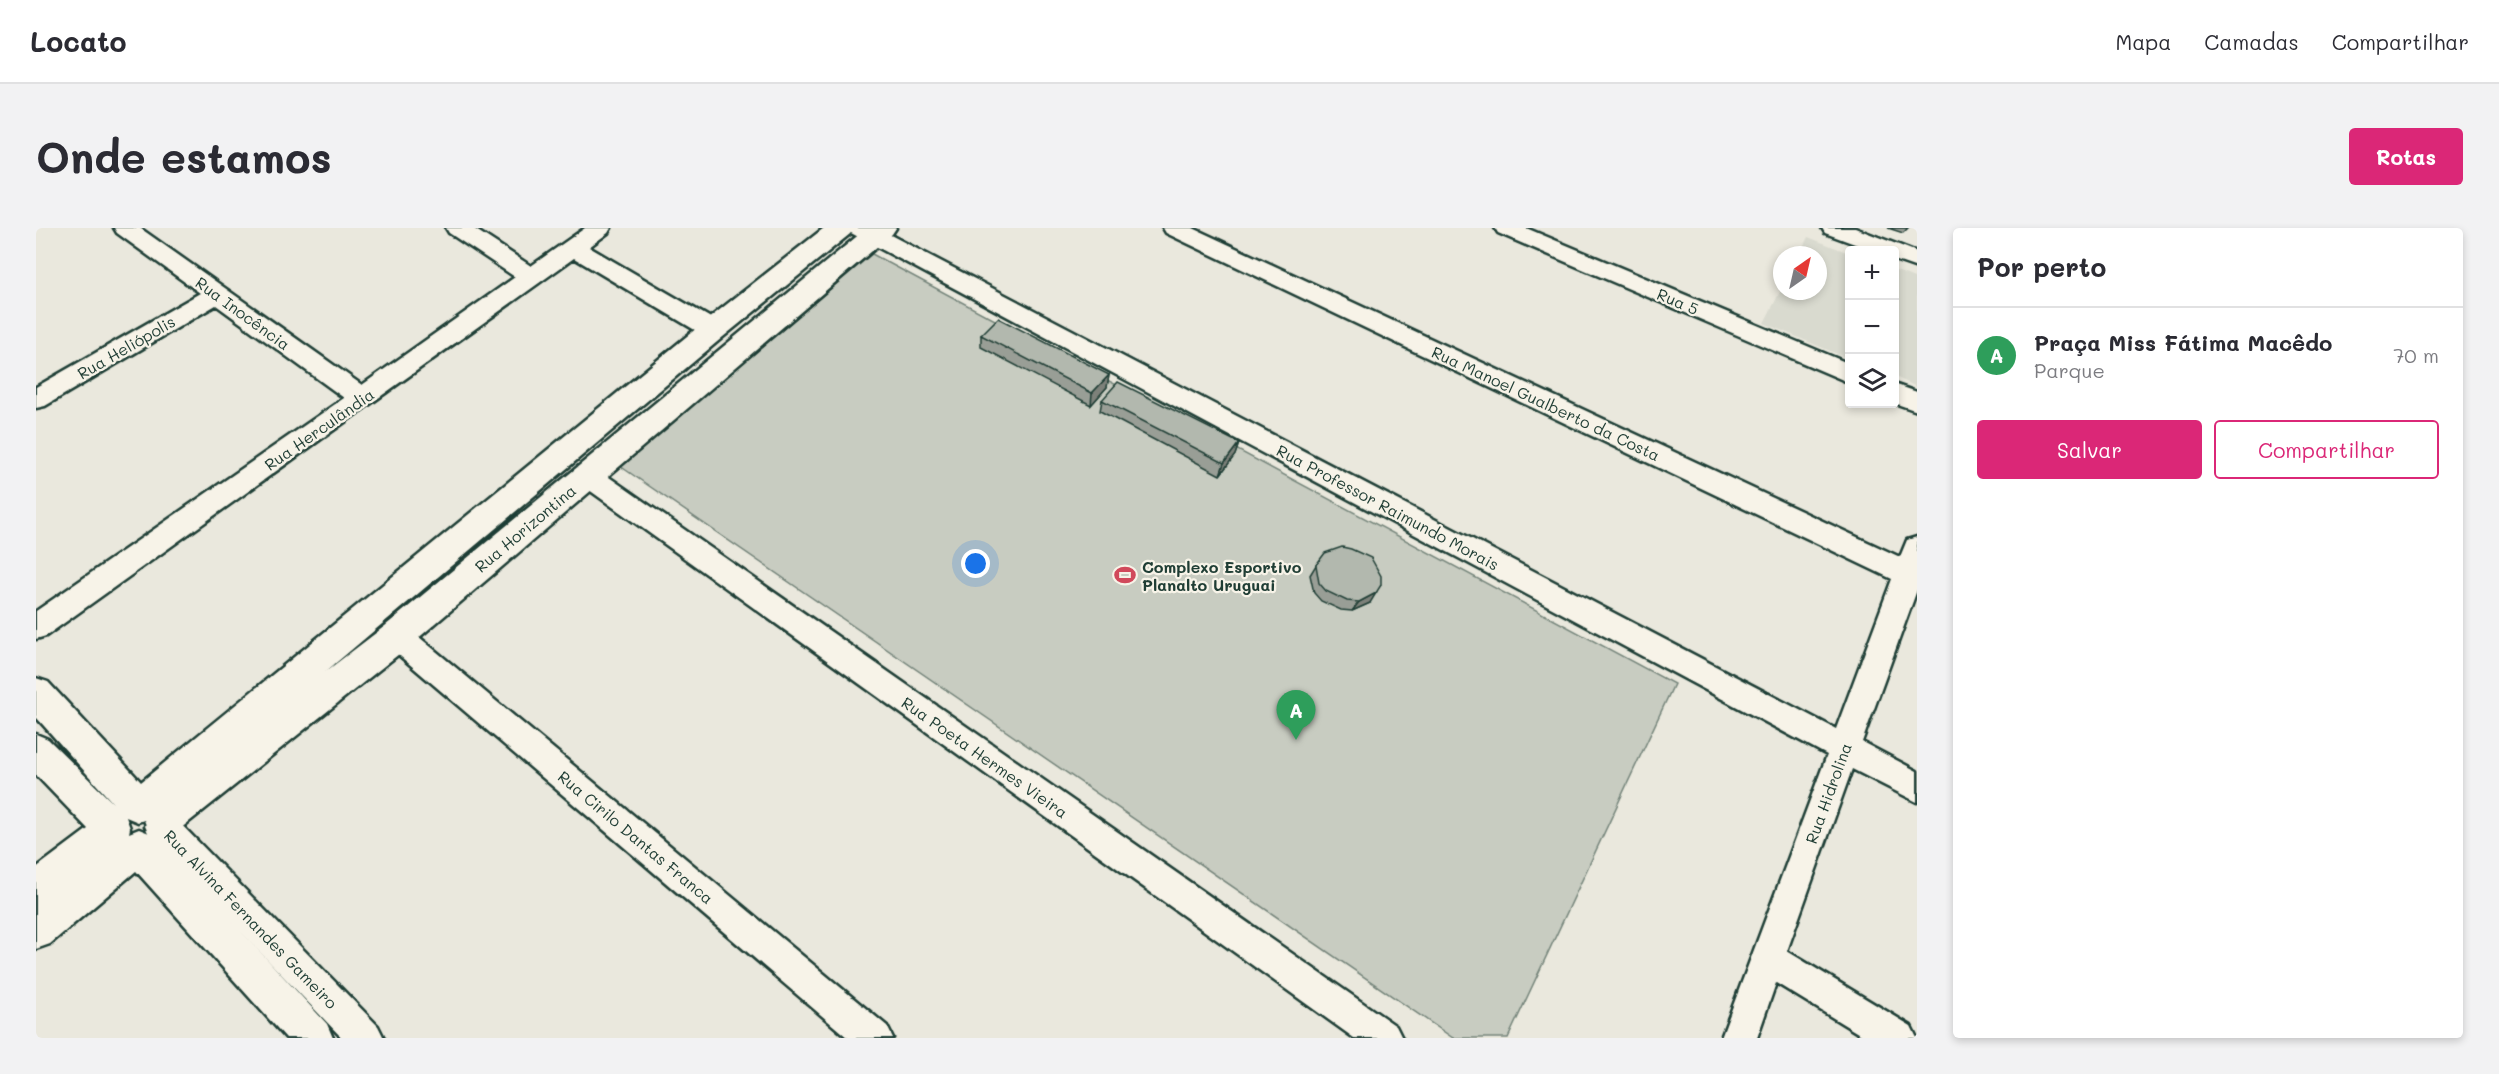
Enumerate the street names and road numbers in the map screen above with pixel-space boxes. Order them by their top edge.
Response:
street label: Rua Inocência [192,272,294,354]
street label: Rua 5 [1654,283,1702,319]
street label: Rua Heliópolis [73,310,179,384]
street label: Rua Manoel Gualberto da Costa [1428,341,1664,465]
street label: Rua Herculândia [260,383,378,475]
street label: Rua Professor Raimundo Morais [1273,439,1503,575]
street label: Rua Horizontina [470,479,580,577]
street label: Rua Poeta Hermes Vieira [898,692,1072,822]
street label: Rua Hidrolina [1800,740,1856,846]
street label: Rua Cirilo Dantas Franca [554,766,718,908]
street label: Rua Alvina Fernandes Gameiro [160,825,342,1013]

